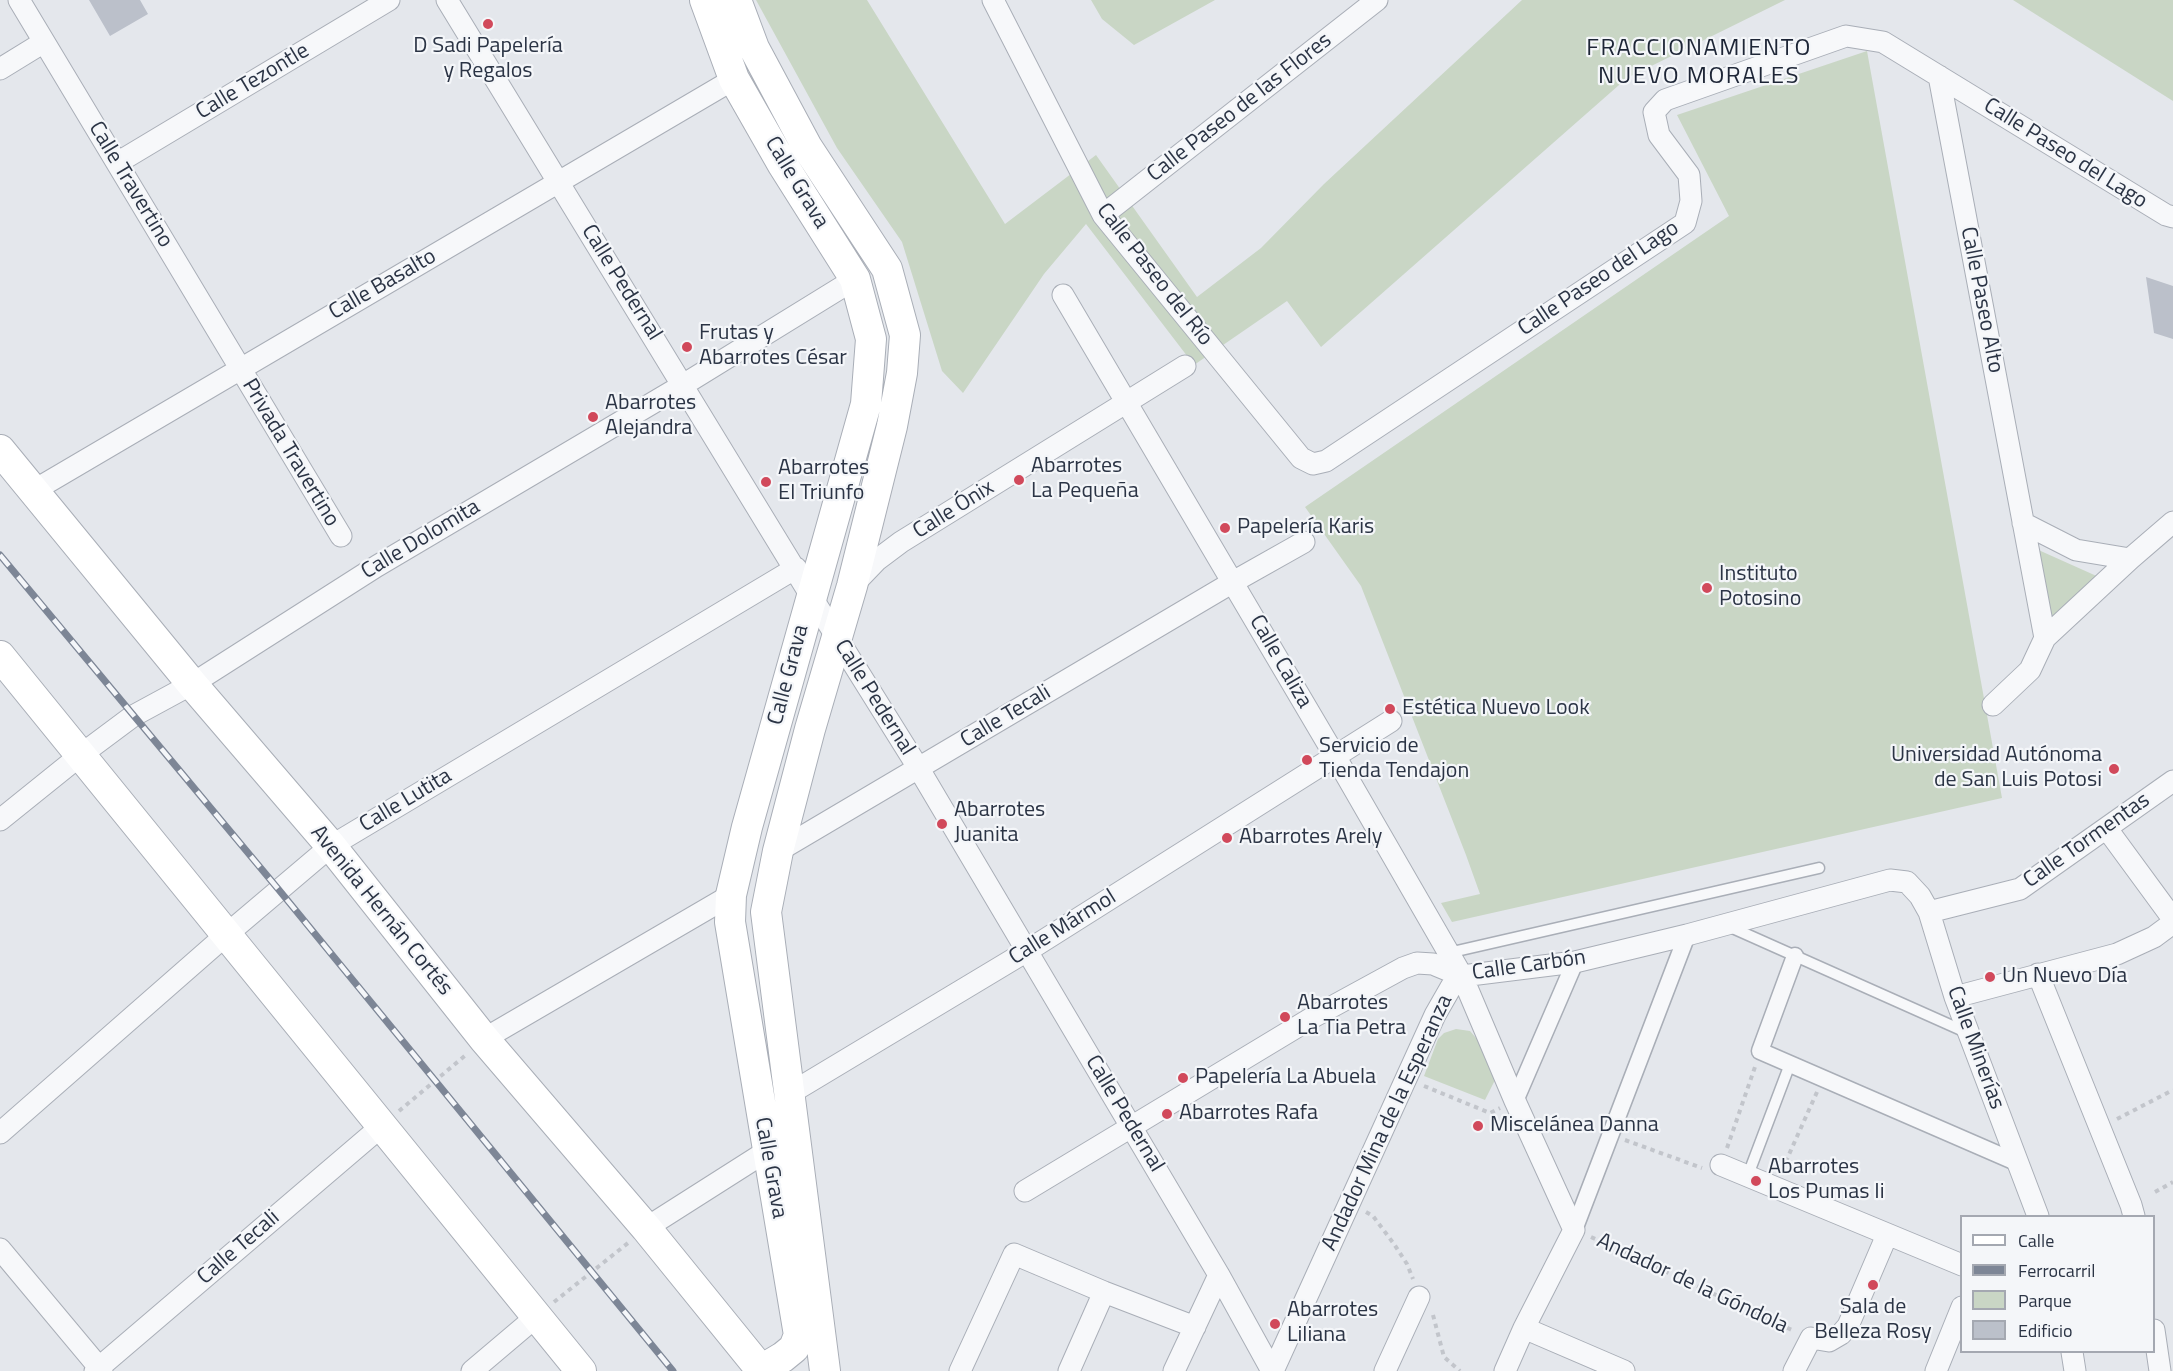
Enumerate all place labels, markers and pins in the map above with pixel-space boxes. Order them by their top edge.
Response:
marker: D Sadi Papelería y Regalos [481,17,495,31]
place label: D Sadi Papelería y Regalos [413,34,563,86]
place label: Frutas y Abarrotes César [699,321,847,372]
marker: Frutas y Abarrotes César [680,340,694,354]
place label: Abarrotes Alejandra [605,391,696,442]
marker: Abarrotes Alejandra [586,410,600,424]
place label: Abarrotes La Pequeña [1031,454,1139,506]
place label: Abarrotes El Triunfo [778,456,869,508]
marker: Abarrotes La Pequeña [1012,473,1026,487]
marker: Abarrotes El Triunfo [759,475,773,489]
place label: Papelería Karis [1237,515,1374,541]
marker: Papelería Karis [1218,521,1232,535]
place label: Instituto Potosino [1719,562,1801,614]
marker: Instituto Potosino [1700,581,1714,595]
place label: Estética Nuevo Look [1402,696,1590,722]
marker: Estética Nuevo Look [1383,702,1397,716]
place label: Servicio de Tienda Tendajon [1319,734,1469,786]
place label: Universidad Autónoma de San Luis Potosi [1891,743,2102,794]
marker: Servicio de Tienda Tendajon [1300,753,1314,767]
marker: Universidad Autónoma de San Luis Potosi [2107,762,2121,776]
place label: Abarrotes Juanita [954,798,1045,849]
marker: Abarrotes Juanita [935,817,949,831]
place label: Abarrotes Arely [1239,825,1382,851]
marker: Abarrotes Arely [1220,831,1234,845]
place label: Un Nuevo Día [2002,964,2127,990]
marker: Un Nuevo Día [1983,970,1997,984]
place label: Abarrotes La Tia Petra [1297,991,1406,1042]
marker: Abarrotes La Tia Petra [1278,1010,1292,1024]
place label: Papelería La Abuela [1195,1065,1376,1091]
marker: Papelería La Abuela [1176,1071,1190,1085]
place label: Abarrotes Rafa [1179,1101,1318,1127]
marker: Abarrotes Rafa [1160,1107,1174,1121]
place label: Miscelánea Danna [1490,1113,1659,1139]
marker: Miscelánea Danna [1471,1119,1485,1133]
place label: Abarrotes Los Pumas Ii [1768,1155,1885,1206]
marker: Abarrotes Los Pumas Ii [1749,1174,1763,1188]
marker: Sala de Belleza Rosy [1866,1278,1880,1292]
place label: Sala de Belleza Rosy [1814,1295,1932,1346]
place label: Abarrotes Liliana [1287,1298,1378,1350]
marker: Abarrotes Liliana [1268,1317,1282,1331]

